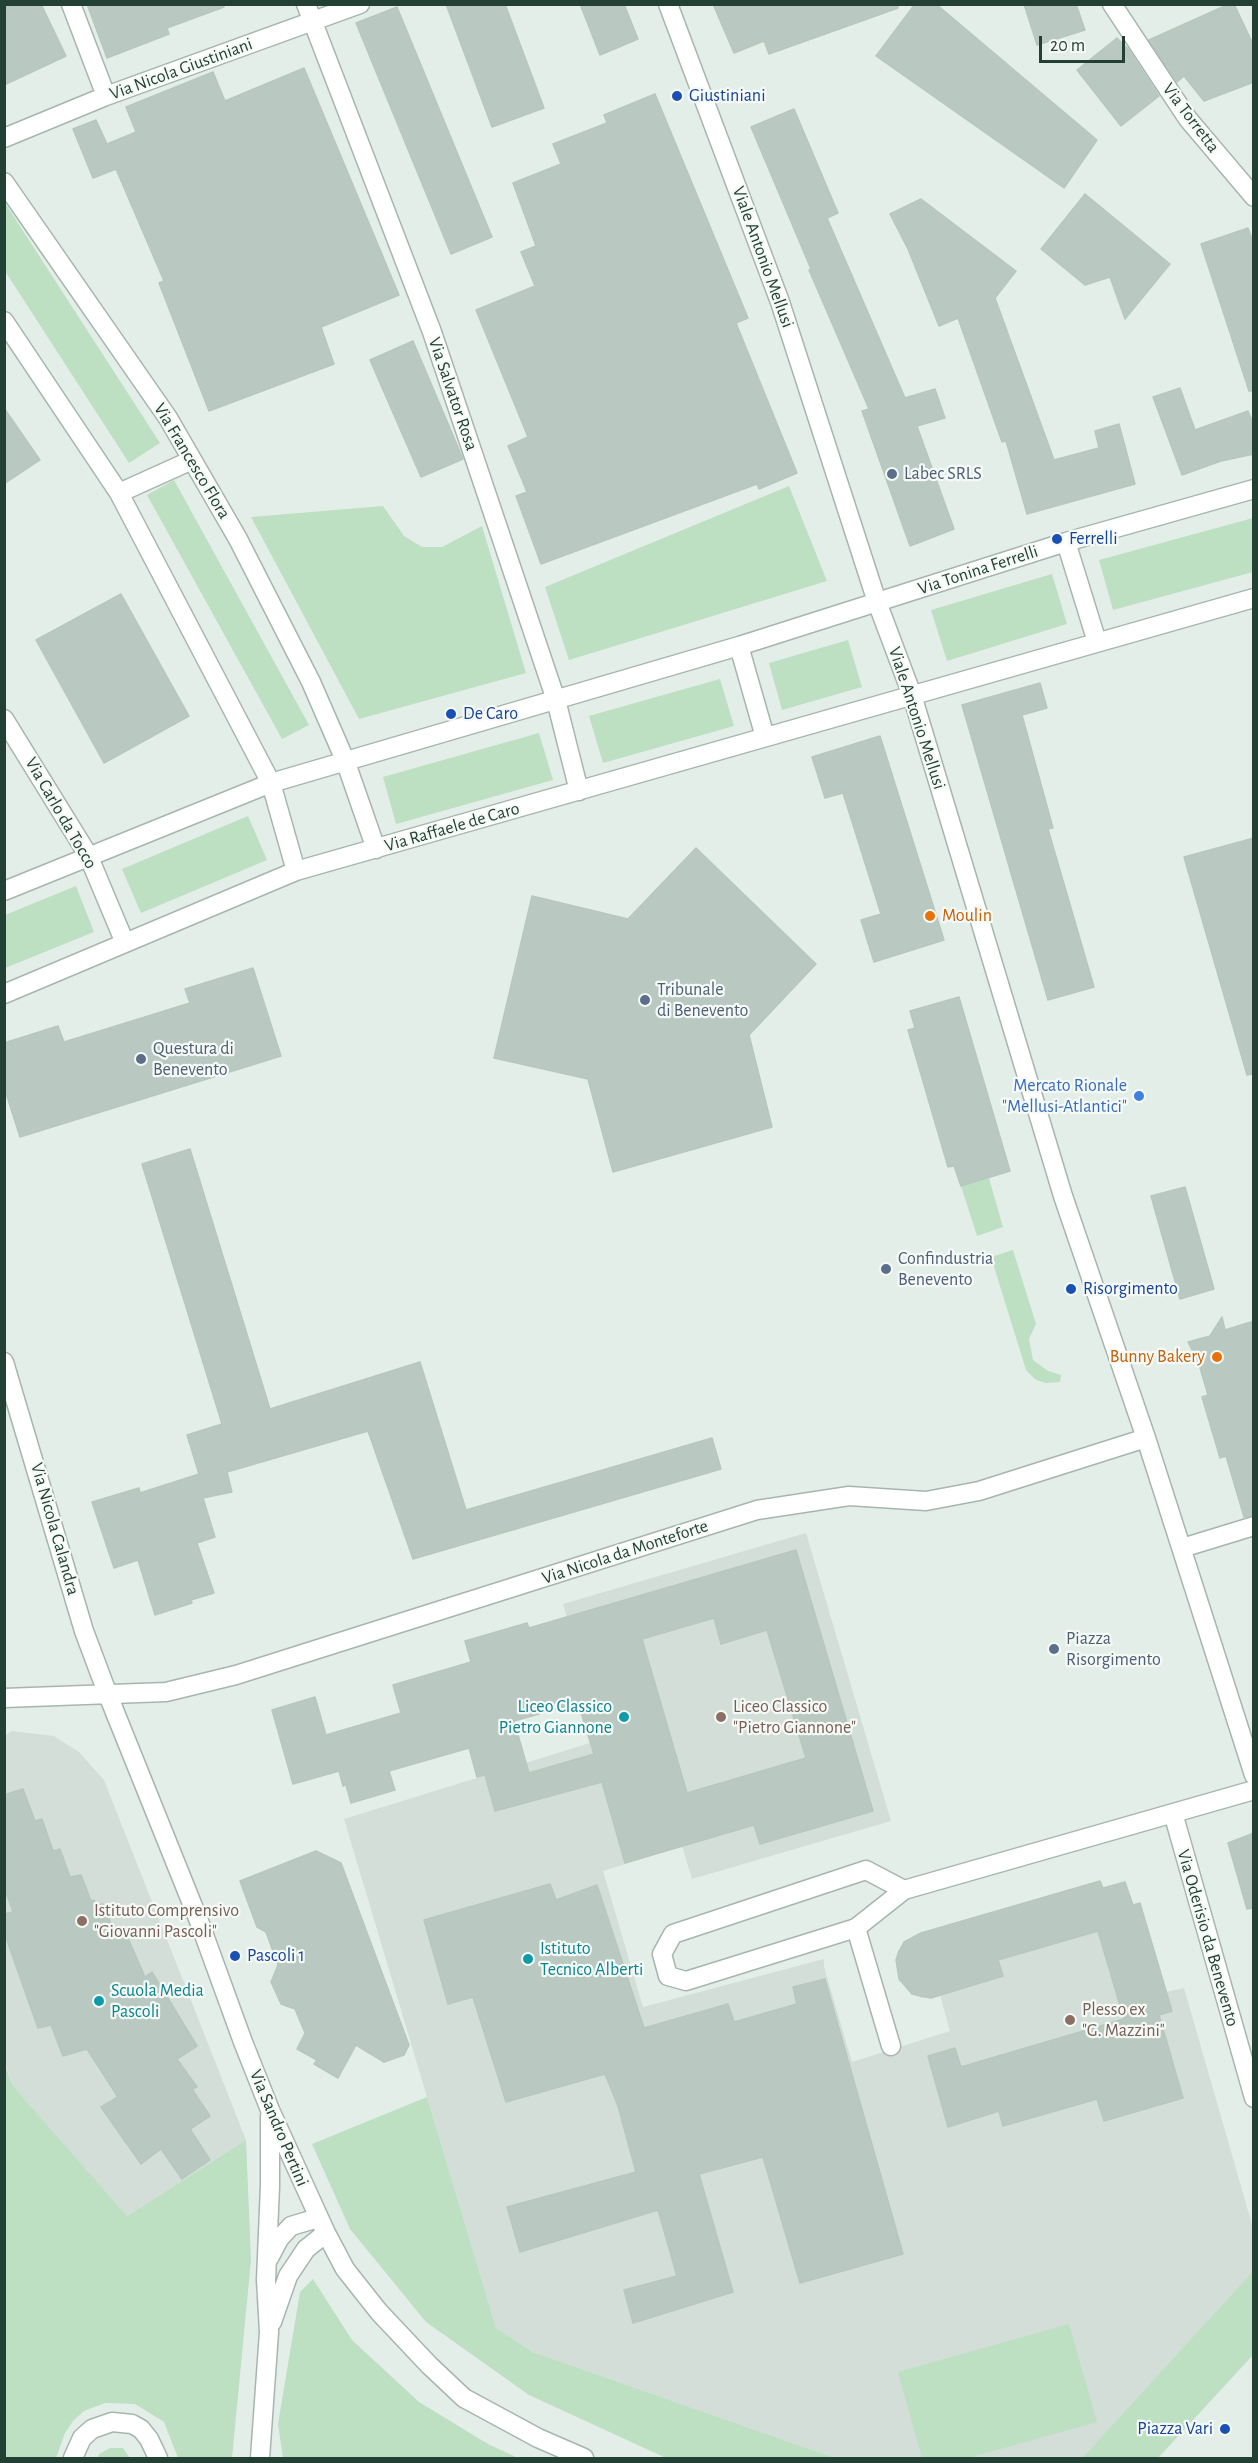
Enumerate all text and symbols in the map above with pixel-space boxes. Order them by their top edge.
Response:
scale bar [1042,24,1128,62]
street label: Via Nicola Giustiniani [107,33,255,105]
text: 20 m [1050,37,1085,55]
street label: Via Torretta [1158,79,1224,157]
place label: Giustiniani [689,85,766,107]
marker: Giustiniani [670,89,684,103]
street label: Viale Antonio Mellusi [727,183,799,331]
street label: Via Salvator Rosa [424,335,482,453]
street label: Via Francesco Flora [149,399,235,523]
place label: Labec SRLS [904,463,982,485]
marker: Labec SRLS [885,467,899,481]
place label: Ferrelli [1069,528,1118,550]
marker: Ferrelli [1050,532,1064,546]
street label: Via Tonina Ferrelli [915,540,1041,600]
street label: Viale Antonio Mellusi [884,644,950,792]
place label: De Caro [463,703,518,725]
marker: De Caro [444,707,458,721]
street label: Via Carlo da Tocco [20,753,102,873]
street label: Via Raffaele de Caro [382,797,522,857]
place label: Moulin [942,905,992,927]
marker: Moulin [923,909,937,923]
place label: Tribunale di Benevento [657,979,748,1022]
marker: Tribunale di Benevento [638,993,652,1007]
place label: Questura di Benevento [153,1038,234,1080]
marker: Questura di Benevento [134,1052,148,1066]
place label: Mercato Rionale "Mellusi-Atlantici" [1002,1075,1127,1118]
marker: Mercato Rionale "Mellusi-Atlantici" [1132,1089,1146,1103]
place label: Confindustria Benevento [898,1248,993,1290]
marker: Confindustria Benevento [879,1262,893,1276]
place label: Risorgimento [1083,1278,1178,1300]
marker: Risorgimento [1064,1282,1078,1296]
place label: Bunny Bakery [1110,1346,1205,1368]
marker: Bunny Bakery [1210,1350,1224,1364]
street label: Via Nicola Calandra [26,1460,84,1598]
street label: Via Nicola da Monteforte [539,1515,711,1589]
place label: Piazza Risorgimento [1066,1628,1161,1670]
marker: Piazza Risorgimento [1047,1642,1061,1656]
place label: Liceo Classico Pietro Giannone [499,1696,612,1738]
place label: Liceo Classico "Pietro Giannone" [733,1696,856,1738]
marker: Liceo Classico Pietro Giannone [617,1710,631,1724]
marker: Liceo Classico "Pietro Giannone" [714,1710,728,1724]
street label: Via Oderisio da Benevento [1172,1847,1244,2029]
place label: Istituto Comprensivo "Giovanni Pascoli" [94,1900,239,1942]
marker: Istituto Comprensivo "Giovanni Pascoli" [75,1914,89,1928]
place label: Istituto Tecnico Alberti [540,1938,643,1980]
place label: Pascoli 1 [247,1945,305,1967]
marker: Pascoli 1 [228,1949,242,1963]
marker: Istituto Tecnico Alberti [521,1952,535,1966]
place label: Scuola Media Pascoli [111,1980,204,2022]
marker: Scuola Media Pascoli [92,1994,106,2008]
place label: Plesso ex "G. Mazzini" [1082,1999,1165,2042]
marker: Plesso ex "G. Mazzini" [1063,2013,1077,2027]
street label: Via Sandro Pertini [245,2066,313,2190]
place label: Piazza Vari [1137,2418,1213,2440]
marker: Piazza Vari [1218,2422,1232,2436]

